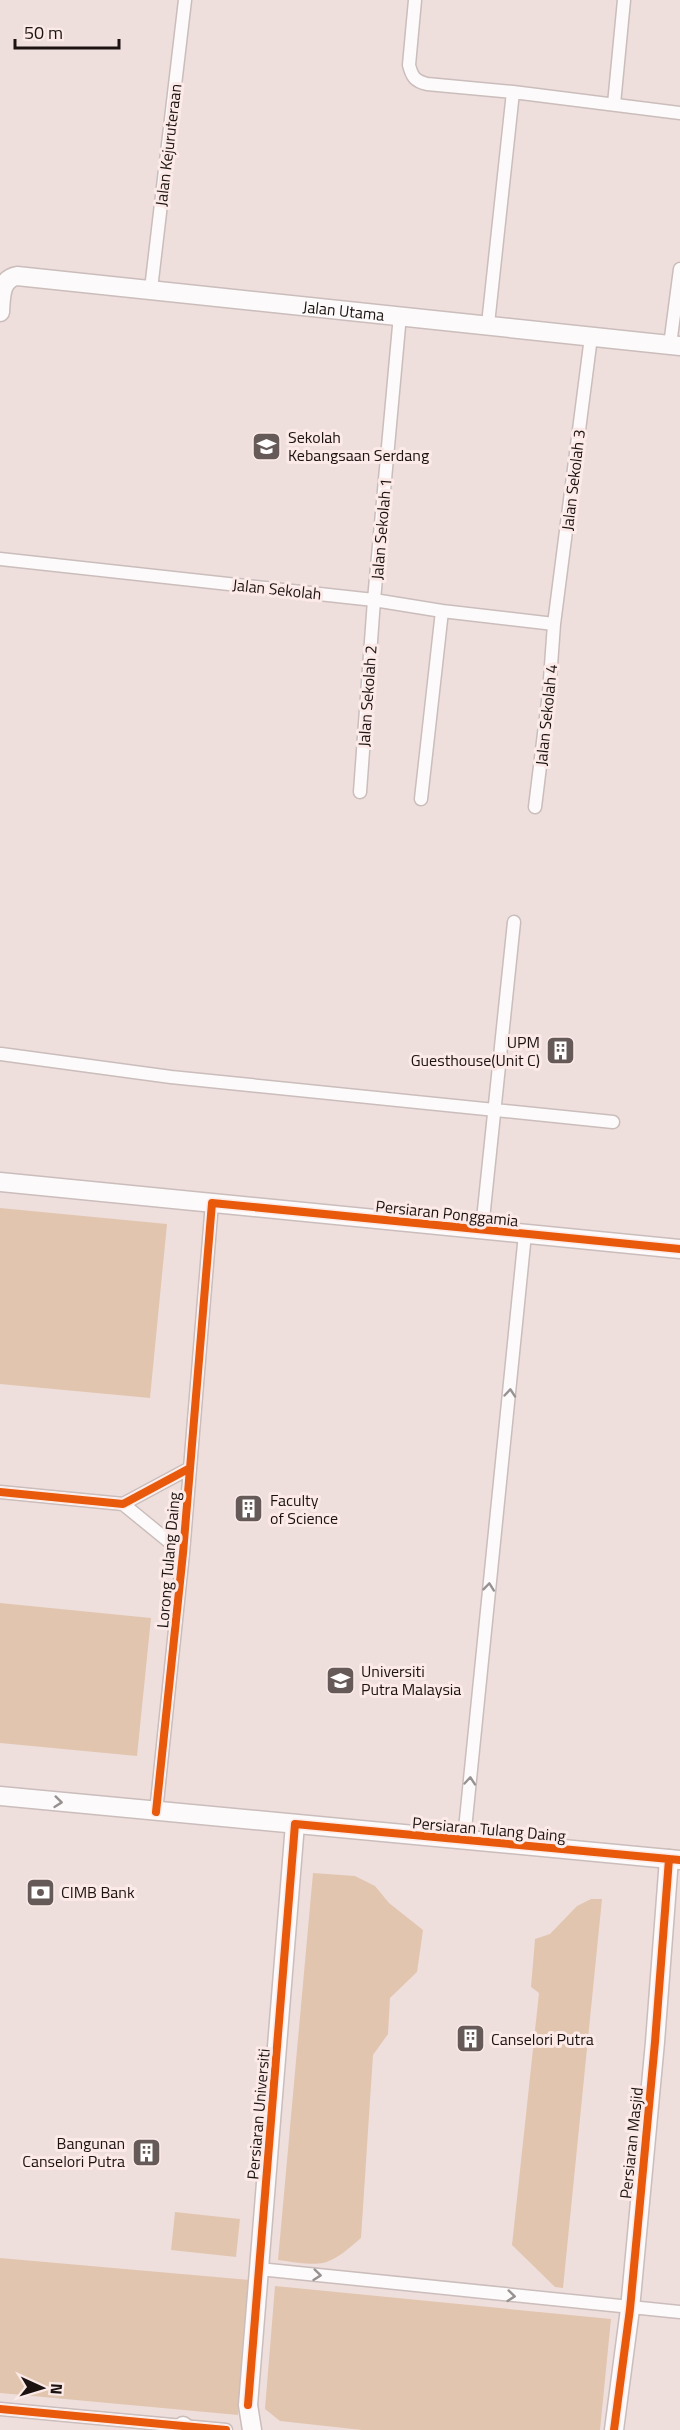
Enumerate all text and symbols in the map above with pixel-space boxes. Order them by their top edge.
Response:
scale bar [15,12,118,50]
text: 50 m [24,19,63,46]
street label: Jalan Kejuruteraan [149,82,187,208]
street label: Jalan Utama [302,294,386,327]
place label: Sekolah Kebangsaan Serdang [288,425,429,467]
street label: Jalan Sekolah 3 [555,428,591,532]
school or university icon: Sekolah Kebangsaan Serdang [251,430,283,462]
street label: Jalan Sekolah 1 [365,477,397,581]
street label: Jalan Sekolah [231,572,323,606]
street label: Jalan Sekolah 2 [351,644,383,748]
street label: Jalan Sekolah 4 [529,663,563,767]
place label: UPM Guesthouse(Unit C) [411,1030,540,1072]
building icon: UPM Guesthouse(Unit C) [545,1035,577,1067]
street label: Persiaran Ponggamia [374,1194,520,1232]
one-way arrow [503,1389,516,1398]
place label: Faculty of Science [270,1488,338,1530]
street label: Lorong Tulang Daing [150,1491,186,1629]
building icon: Faculty of Science [233,1493,265,1525]
one-way arrow [483,1583,495,1592]
place label: Universiti Putra Malaysia [361,1659,461,1701]
school or university icon: Universiti Putra Malaysia [324,1664,356,1696]
one-way arrow [463,1777,476,1786]
one-way arrow [54,1795,63,1808]
street label: Persiaran Tulang Daing [411,1810,567,1848]
bank icon: CIMB Bank [24,1876,56,1908]
place label: CIMB Bank [61,1880,135,1904]
building icon: Canselori Putra [454,2023,486,2055]
place label: Canselori Putra [491,2027,594,2051]
street label: Persiaran Universiti [240,2048,276,2180]
street label: Persiaran Masjid [613,2086,649,2200]
place label: Bangunan Canselori Putra [22,2131,125,2173]
building icon: Bangunan Canselori Putra [130,2136,162,2168]
one-way arrow [312,2268,321,2281]
one-way arrow [506,2289,515,2302]
north arrow [12,2358,72,2418]
text: N [45,2383,69,2395]

